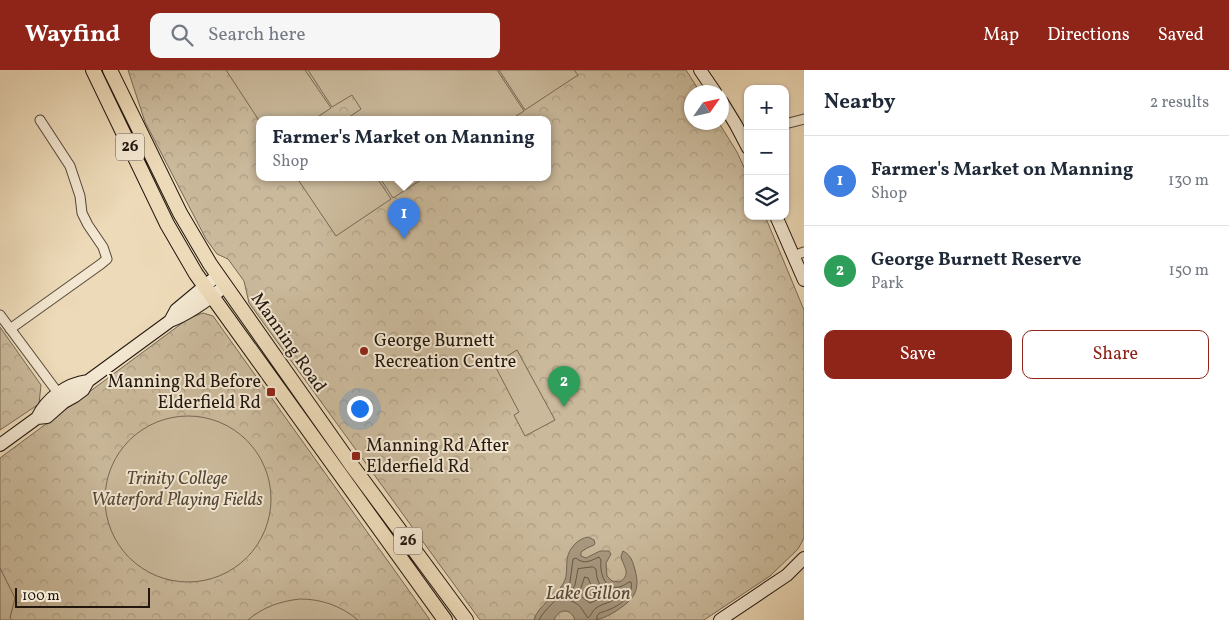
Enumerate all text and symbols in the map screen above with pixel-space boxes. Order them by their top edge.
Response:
search box [150,13,500,58]
text: Wayfind [25,18,120,52]
icon: search [168,21,196,49]
text: Search here [208,22,305,48]
text: Map [983,23,1019,48]
text: Directions [1047,23,1130,48]
text: Saved [1158,23,1204,48]
north arrow [684,85,729,130]
map controls [744,85,789,220]
button: + [744,85,789,130]
text: Nearby [824,88,895,117]
text: 2 results [1150,92,1209,114]
popup [256,116,551,181]
text: Farmer's Market on Manning [272,125,535,151]
button: − [744,130,789,175]
road number: 26 [116,134,144,160]
text: Shop [272,151,308,173]
text: Farmer's Market on Manning [871,157,1133,183]
text: 1 [837,170,843,192]
text: 130 m [1168,170,1209,192]
button: layers [744,175,789,220]
text: Shop [871,183,907,205]
pin: 1 [388,198,420,239]
text: George Burnett Reserve [871,247,1081,273]
text: 2 [836,260,844,282]
text: 150 m [1168,260,1209,282]
text: Park [871,273,904,295]
street label: Manning Road [244,288,332,398]
place label: George Burnett Recreation Centre [374,329,516,375]
button: Save [824,330,1012,379]
button: Share [1022,330,1209,379]
marker: George Burnett Recreation Centre [358,345,370,357]
pin: 2 [548,366,580,407]
place label: Manning Rd Before Elderfield Rd [108,370,261,416]
marker: Manning Rd Before Elderfield Rd [265,386,277,398]
your location [347,396,373,422]
place label: Manning Rd After Elderfield Rd [366,434,509,480]
marker: Manning Rd After Elderfield Rd [350,450,362,462]
park label: Trinity College Waterford Playing Fields [91,467,263,513]
road number: 26 [394,528,422,554]
water label: Lake Gillon [545,581,631,607]
scale bar [15,585,150,608]
text: 100 m [22,587,60,606]

